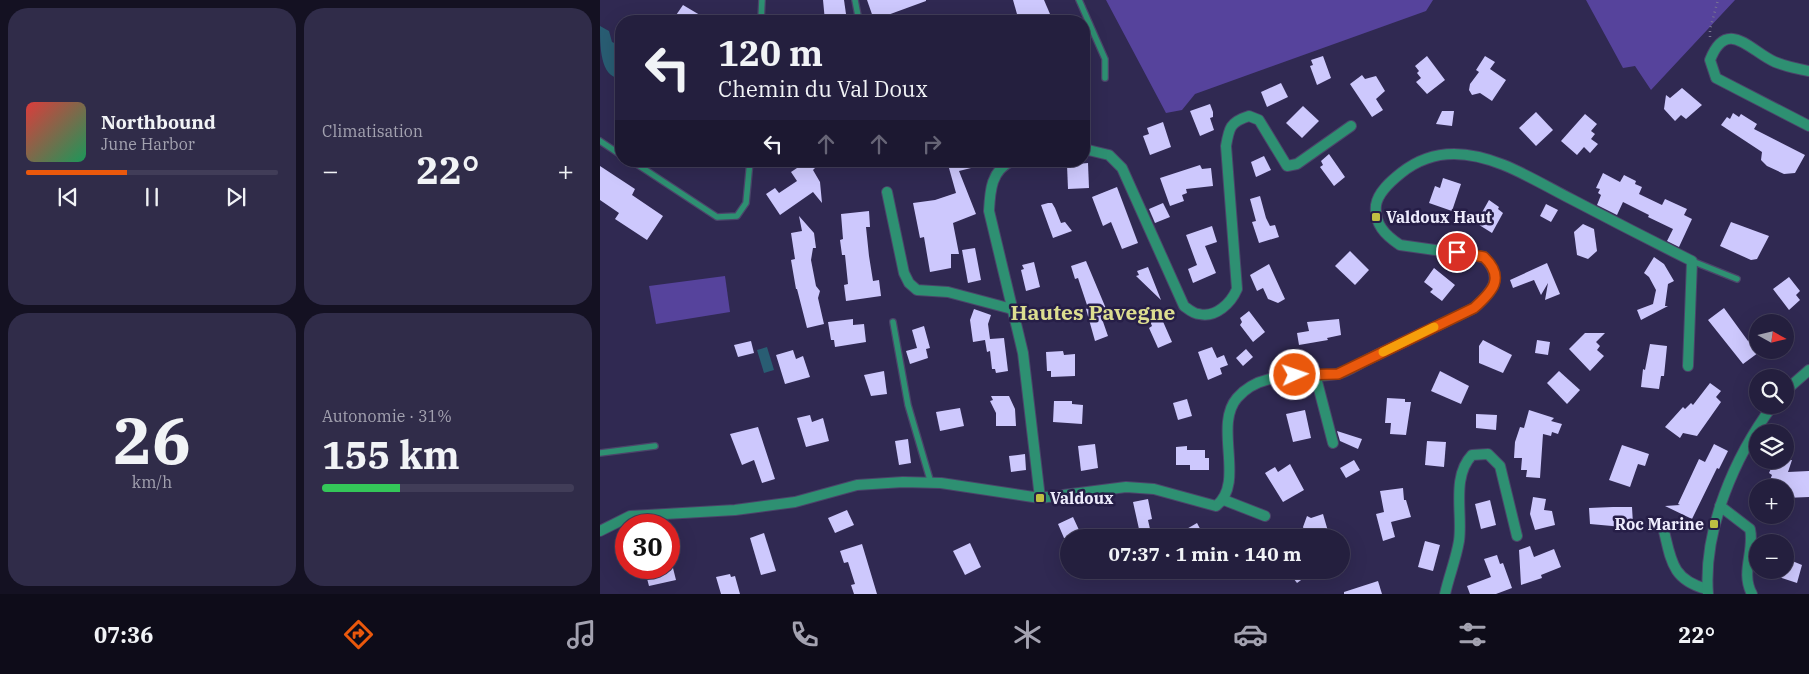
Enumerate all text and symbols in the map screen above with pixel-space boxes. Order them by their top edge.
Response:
text: 120 m [718,30,823,76]
icon: left [635,35,700,100]
text: Chemin du Val Doux [718,74,928,103]
text: Northbound [101,110,216,134]
text: Climatisation [322,121,423,141]
icon: left [759,130,787,158]
icon: ahead [812,130,840,158]
icon: ahead [865,130,893,158]
icon: right [918,130,946,158]
text: June Harbor [101,134,195,154]
text: 22° [416,145,480,194]
text: − [322,152,339,189]
text: + [557,152,574,189]
icon: previous [54,183,82,211]
icon: pause [138,183,166,211]
icon: next [222,183,250,211]
place label: Valdoux Haut [1386,207,1492,227]
marker: Valdoux Haut [1370,211,1382,223]
pin [1436,231,1478,273]
icon: arrive [1443,238,1471,266]
district label: Hautes Pavegne [1011,298,1176,326]
north arrow [1749,314,1794,359]
map controls [1749,314,1794,579]
position arrow [1268,348,1320,400]
button: search [1749,369,1794,414]
text: 26 [113,397,191,482]
text: Autonomie · 31% [322,406,452,426]
button: layers [1749,424,1794,469]
text: 155 km [322,430,460,479]
text: km/h [132,472,172,492]
button: + [1749,479,1794,524]
place label: Valdoux [1050,488,1114,508]
marker: Valdoux [1034,492,1046,504]
speed limit sign: 30 [615,514,680,579]
place label: Roc Marine [1615,514,1704,534]
marker: Roc Marine [1708,518,1720,530]
button: − [1749,534,1794,579]
text: 07:37 · 1 min · 140 m [1109,542,1301,566]
icon: directions [341,617,376,652]
icon: music [564,617,599,652]
icon: phone [787,617,822,652]
icon: climate [1010,617,1045,652]
icon: car [1233,617,1268,652]
icon: filters [1455,617,1490,652]
text: 07:36 [94,620,153,649]
text: 22° [1678,620,1715,649]

